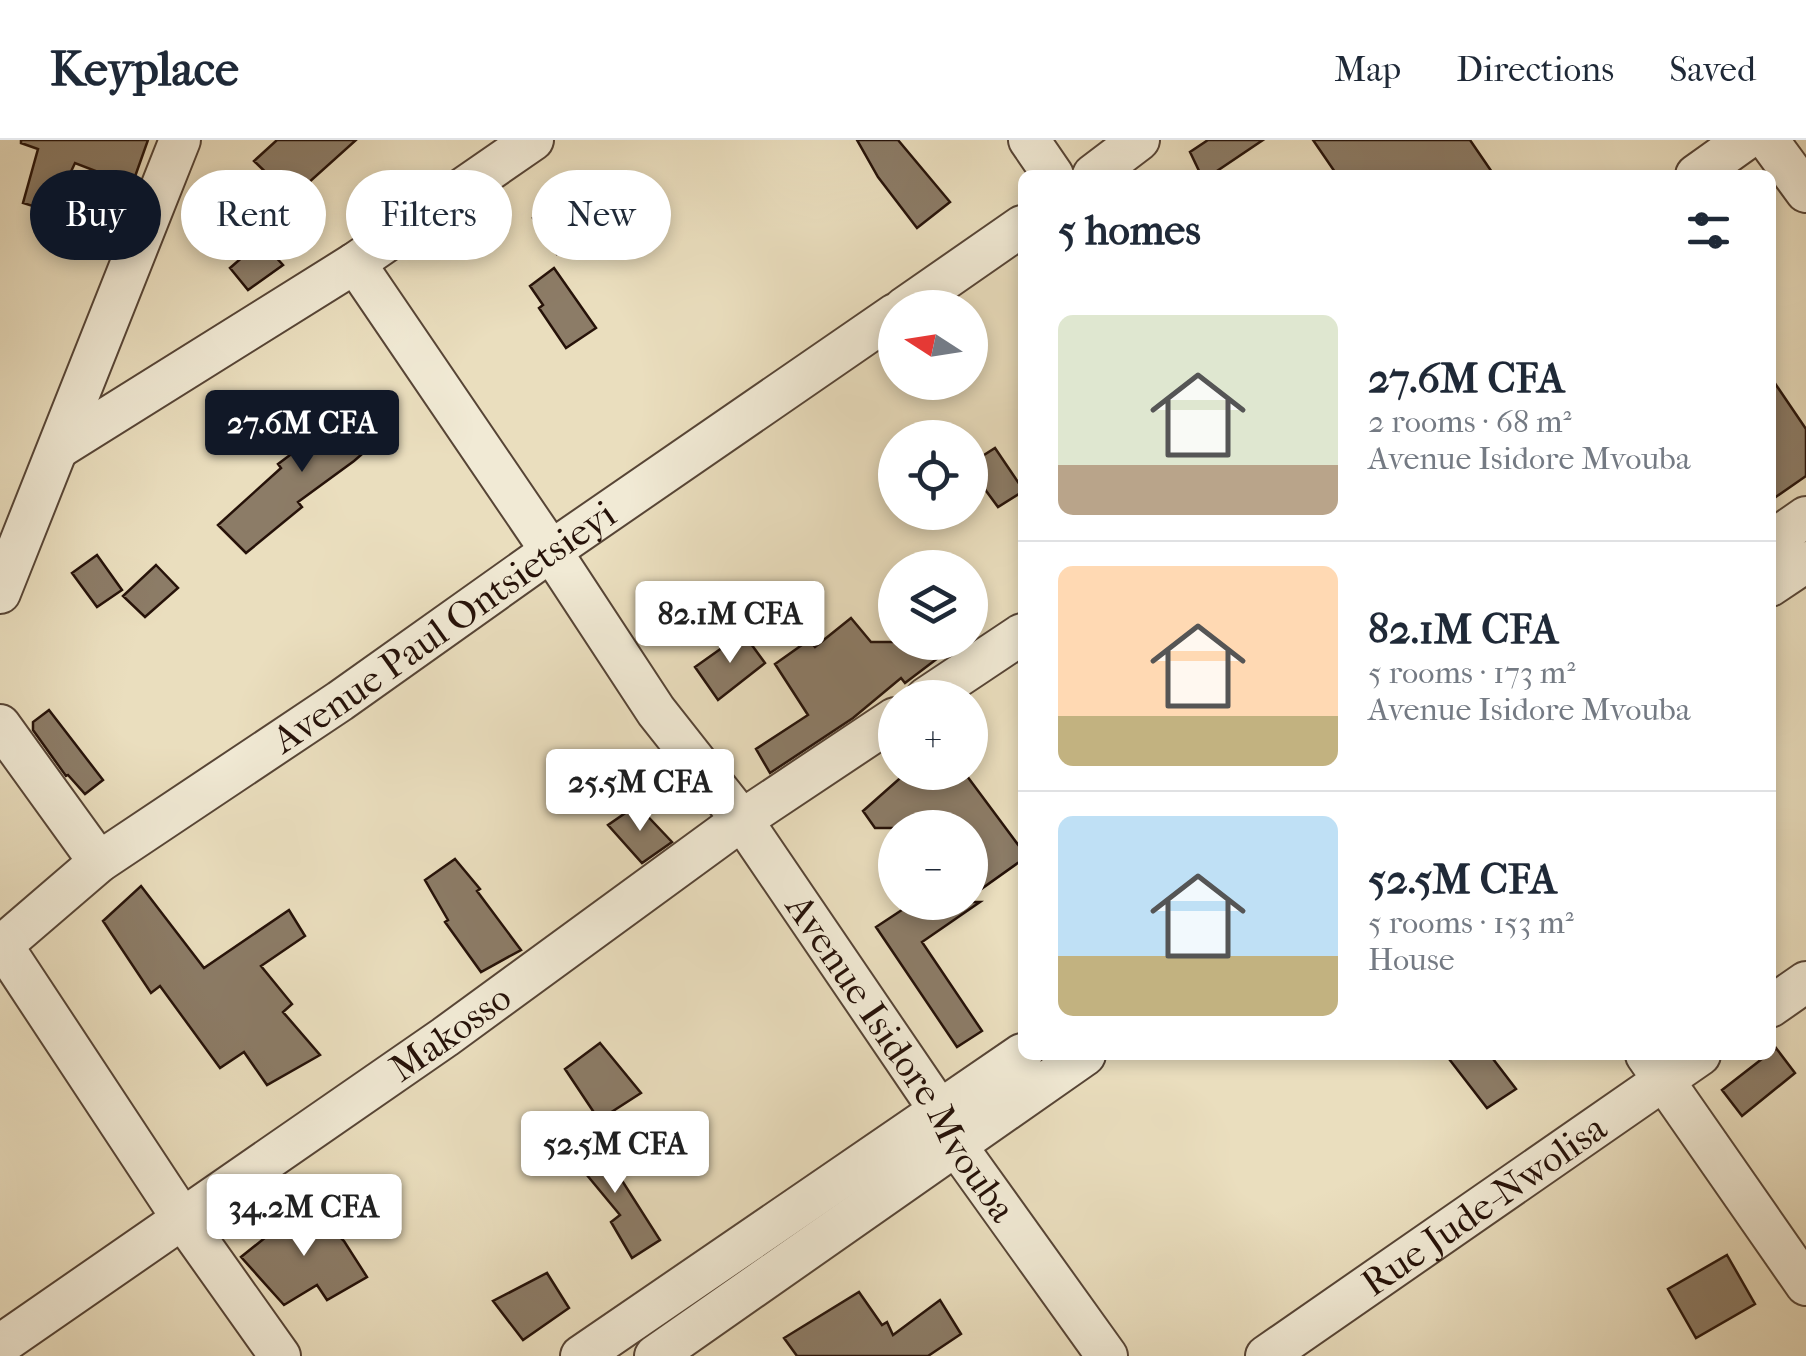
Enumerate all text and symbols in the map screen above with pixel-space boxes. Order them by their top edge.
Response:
text: Keyplace [50,41,239,97]
text: Map [1334,49,1401,90]
text: Directions [1456,49,1614,90]
text: Saved [1669,49,1756,90]
chip: Buy [30,170,161,260]
chip: Rent [181,170,326,260]
chip: Filters [346,170,512,260]
chip: New [532,170,671,260]
icon: filters [1681,203,1736,258]
text: 5 homes [1058,206,1201,255]
north arrow [878,290,988,400]
map controls [878,290,988,920]
text: 27.6M CFA [1368,354,1565,403]
icon: home [1138,355,1258,475]
pin: 27.6M CFA [188,390,416,475]
text: 2 rooms · 68 m² [1368,403,1572,440]
text: 27.6M CFA [227,404,377,441]
button: locate [878,420,988,530]
text: Avenue Isidore Mvouba [1368,440,1691,477]
street label: Avenue Paul Ontsietsieyi [262,491,624,763]
button: layers [878,550,988,660]
pin: 82.1M CFA [616,581,844,666]
text: 82.1M CFA [657,595,803,632]
text: 82.1M CFA [1368,605,1559,654]
icon: home [1138,606,1258,726]
text: 5 rooms · 173 m² [1368,654,1575,691]
button: + [878,680,988,790]
text: Avenue Isidore Mvouba [1368,691,1691,728]
pin: 25.5M CFA [526,749,754,834]
text: 25.5M CFA [568,763,712,800]
button: − [878,810,988,920]
text: 52.5M CFA [1368,855,1557,904]
icon: home [1138,856,1258,976]
street label: Avenue Isidore Mvouba [776,884,1026,1230]
text: 5 rooms · 153 m² [1368,904,1574,941]
text: House [1368,941,1455,978]
street label: Makosso [381,974,519,1091]
street label: Rue Jude-Nwolisa [1353,1104,1615,1305]
pin: 52.5M CFA [501,1111,729,1196]
text: 52.5M CFA [543,1125,687,1162]
pin: 34.2M CFA [190,1174,418,1259]
text: 34.2M CFA [229,1188,379,1225]

